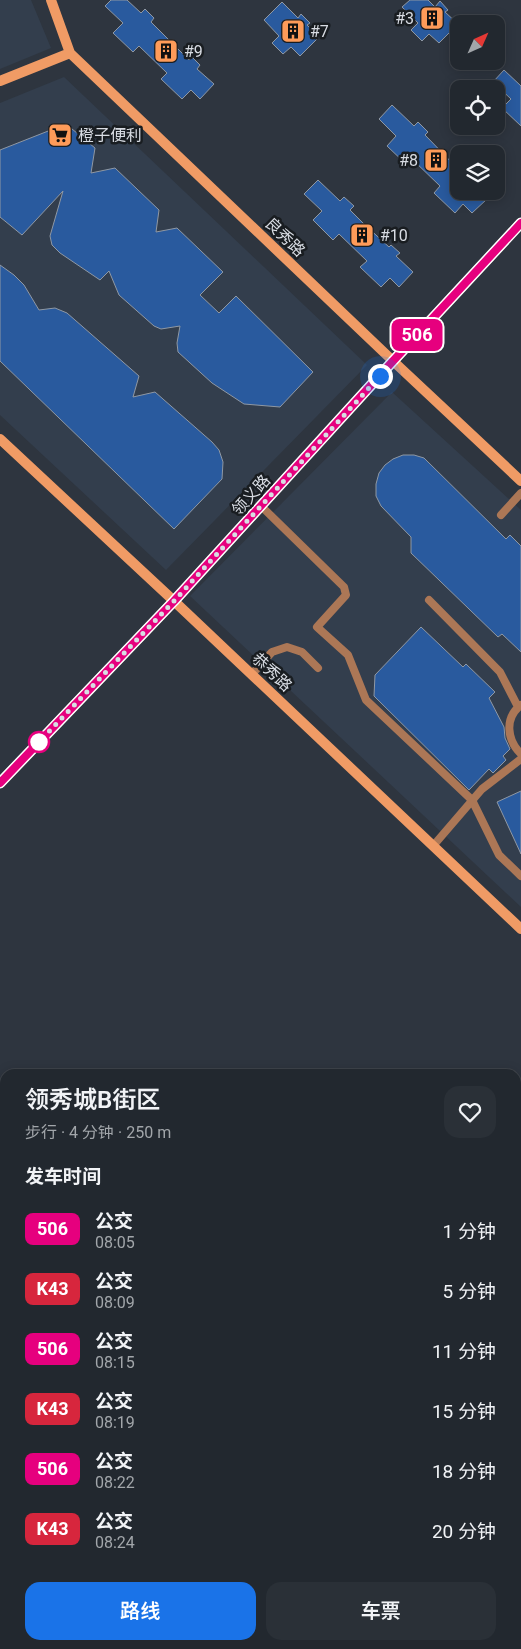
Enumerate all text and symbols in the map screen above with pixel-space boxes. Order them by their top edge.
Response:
building icon: #3 [419,5,445,31]
place label: #3 [395,9,414,28]
north arrow [450,15,505,70]
map controls [450,15,505,200]
building icon: #7 [280,18,306,44]
place label: #7 [310,22,329,41]
building icon: #9 [153,38,179,64]
place label: #9 [184,42,203,61]
button: locate [450,80,505,135]
supermarket icon: 橙子便利 [47,122,73,148]
place label: 橙子便利 [78,126,142,145]
button: layers [450,145,505,200]
building icon: #8 [423,147,449,173]
place label: #8 [399,151,418,170]
street label: 良秀路 [261,213,309,261]
building icon: #10 [349,222,375,248]
place label: #10 [380,226,408,245]
line badge: 506 [388,319,446,351]
text: 506 [402,324,432,345]
your location [368,364,393,389]
street label: 领义路 [228,471,274,519]
street label: 恭秀路 [248,649,296,695]
unlabelled marker [28,731,50,753]
text: 领秀城B街区 [25,1086,160,1114]
button: heart [444,1086,496,1138]
text: 步行 · 4 分钟 · 250 m [25,1123,171,1142]
text: 发车时间 [25,1165,101,1188]
text: 公交 [95,1210,133,1233]
text: 506 [37,1218,68,1239]
text: 1 分钟 [443,1220,496,1243]
text: 08:05 [95,1233,135,1252]
text: 公交 [95,1270,133,1293]
text: K43 [36,1278,69,1299]
text: 5 分钟 [443,1280,496,1303]
text: 08:09 [95,1293,135,1312]
text: 公交 [95,1330,133,1353]
text: 506 [37,1338,68,1359]
text: 11 分钟 [432,1340,496,1363]
text: 08:15 [95,1353,135,1372]
text: 公交 [95,1390,133,1413]
text: K43 [36,1398,69,1419]
text: 15 分钟 [432,1400,496,1423]
text: 08:19 [95,1413,135,1432]
text: 公交 [95,1450,133,1473]
text: 506 [37,1458,68,1479]
text: 18 分钟 [432,1460,496,1483]
text: 08:22 [95,1473,135,1492]
text: 公交 [95,1510,133,1533]
text: K43 [36,1518,69,1539]
text: 20 分钟 [432,1520,496,1543]
text: 08:24 [95,1533,135,1552]
button: 路线 [25,1582,256,1640]
button: 车票 [266,1582,496,1640]

